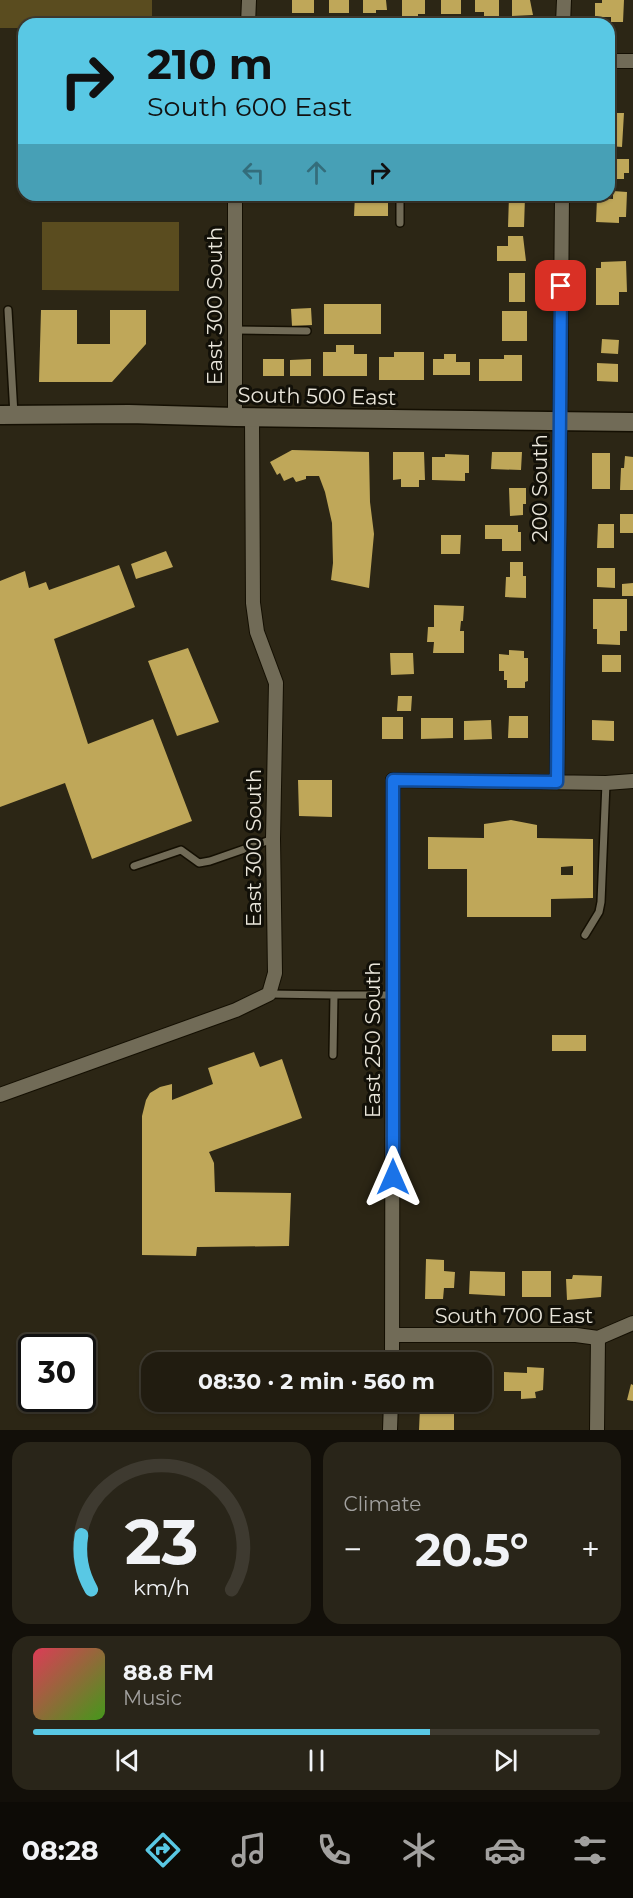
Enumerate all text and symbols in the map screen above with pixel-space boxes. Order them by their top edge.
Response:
text: 210 m [147,38,273,90]
icon: right [48,42,126,120]
text: South 600 East [147,90,352,123]
icon: left [237,156,270,189]
icon: ahead [300,156,333,189]
icon: right [363,156,396,189]
street label: East 300 South [202,227,227,385]
pin [535,260,586,311]
icon: arrive [544,269,577,302]
street label: South 500 East [237,382,397,410]
street label: 200 South [527,434,552,542]
street label: East 300 South [241,769,266,927]
street label: East 250 South [360,962,385,1118]
position arrow [361,1145,425,1209]
street label: South 700 East [435,1303,593,1328]
speed limit sign: 30 [18,1334,96,1412]
text: 08:30 · 2 min · 560 m [198,1368,435,1395]
text: Climate [344,1492,421,1516]
text: 23 [124,1504,198,1580]
text: 20.5° [415,1522,529,1577]
text: − [344,1529,362,1569]
text: + [581,1529,600,1569]
text: km/h [133,1574,190,1600]
text: 88.8 FM [123,1659,214,1686]
text: Music [123,1686,182,1710]
icon: previous [111,1744,144,1777]
icon: pause [300,1744,333,1777]
icon: next [489,1744,522,1777]
icon: directions [142,1829,184,1871]
icon: music [228,1829,270,1871]
icon: phone [313,1829,355,1871]
icon: climate [398,1829,440,1871]
icon: car [484,1829,526,1871]
icon: filters [569,1829,611,1871]
text: 08:28 [22,1834,99,1867]

